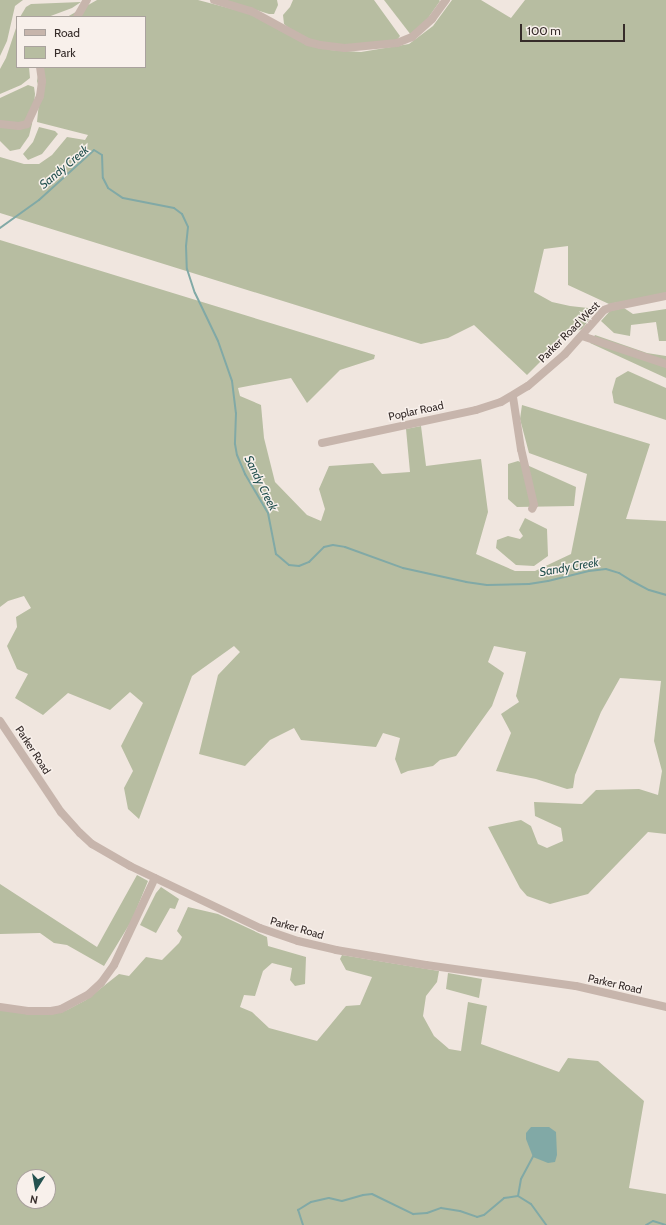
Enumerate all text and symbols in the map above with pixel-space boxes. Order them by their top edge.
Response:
legend [16,16,146,68]
scale bar [522,16,627,42]
text: 100 m [527,23,561,38]
text: Road [54,25,80,40]
text: Park [54,45,76,60]
water label: Sandy Creek [36,142,92,192]
street label: Parker Road West [536,299,602,365]
street label: Poplar Road [387,399,445,423]
water label: Sandy Creek [241,453,281,513]
water label: Sandy Creek [538,555,600,579]
street label: Parker Road [12,723,54,777]
street label: Parker Road [269,914,325,942]
street label: Parker Road [587,971,643,997]
north arrow [16,1169,56,1209]
text: N [29,1192,39,1207]

